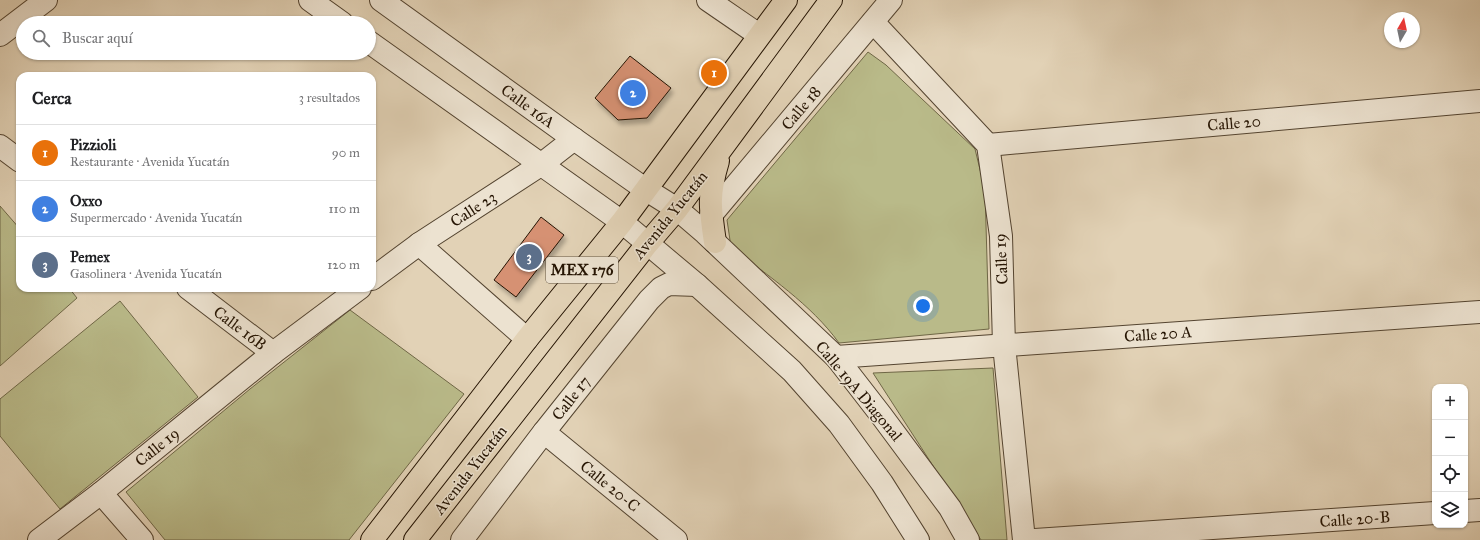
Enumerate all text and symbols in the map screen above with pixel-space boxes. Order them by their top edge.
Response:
north arrow [1384,12,1420,48]
search box [16,16,376,60]
icon: search [30,27,52,49]
text: Buscar aquí [62,29,133,47]
pin: 1 [701,58,727,88]
pin: 2 [620,78,646,108]
street label: Calle 16A [497,80,559,132]
street label: Calle 18 [777,82,825,134]
text: Cerca [32,88,71,109]
text: 3 resultados [299,90,360,106]
street label: Calle 20 [1206,111,1262,135]
text: Pizzioli [70,136,116,154]
text: 1 [42,145,48,161]
text: 90 m [332,145,360,161]
text: Restaurante · Avenida Yucatán [70,154,230,170]
street label: Avenida Yucatán [628,167,711,264]
street label: Calle 23 [447,187,499,231]
text: Oxxo [70,192,102,210]
text: 2 [42,201,48,217]
text: 110 m [328,201,360,217]
text: Supermercado · Avenida Yucatán [70,210,242,226]
street label: Calle 19 [990,233,1012,285]
pin: 3 [516,242,542,272]
text: Pemex [70,248,110,266]
text: 3 [42,257,48,273]
text: 120 m [327,257,360,273]
road number: MEX 176 [546,257,618,283]
text: Gasolinera · Avenida Yucatán [70,266,222,282]
your location [913,296,933,316]
street label: Calle 16B [210,302,270,354]
street label: Calle 20 A [1124,322,1193,346]
street label: Calle 19A Diagonal [811,337,907,446]
street label: Calle 17 [548,372,594,424]
map controls [1432,384,1468,528]
button: + [1432,384,1468,420]
button: − [1432,420,1468,456]
street label: Avenida Yucatán [429,421,511,519]
street label: Calle 19 [131,424,183,470]
street label: Calle 20-C [576,456,644,516]
button: locate [1432,456,1468,492]
button: layers [1432,492,1468,528]
street label: Calle 20-B [1319,507,1391,531]

